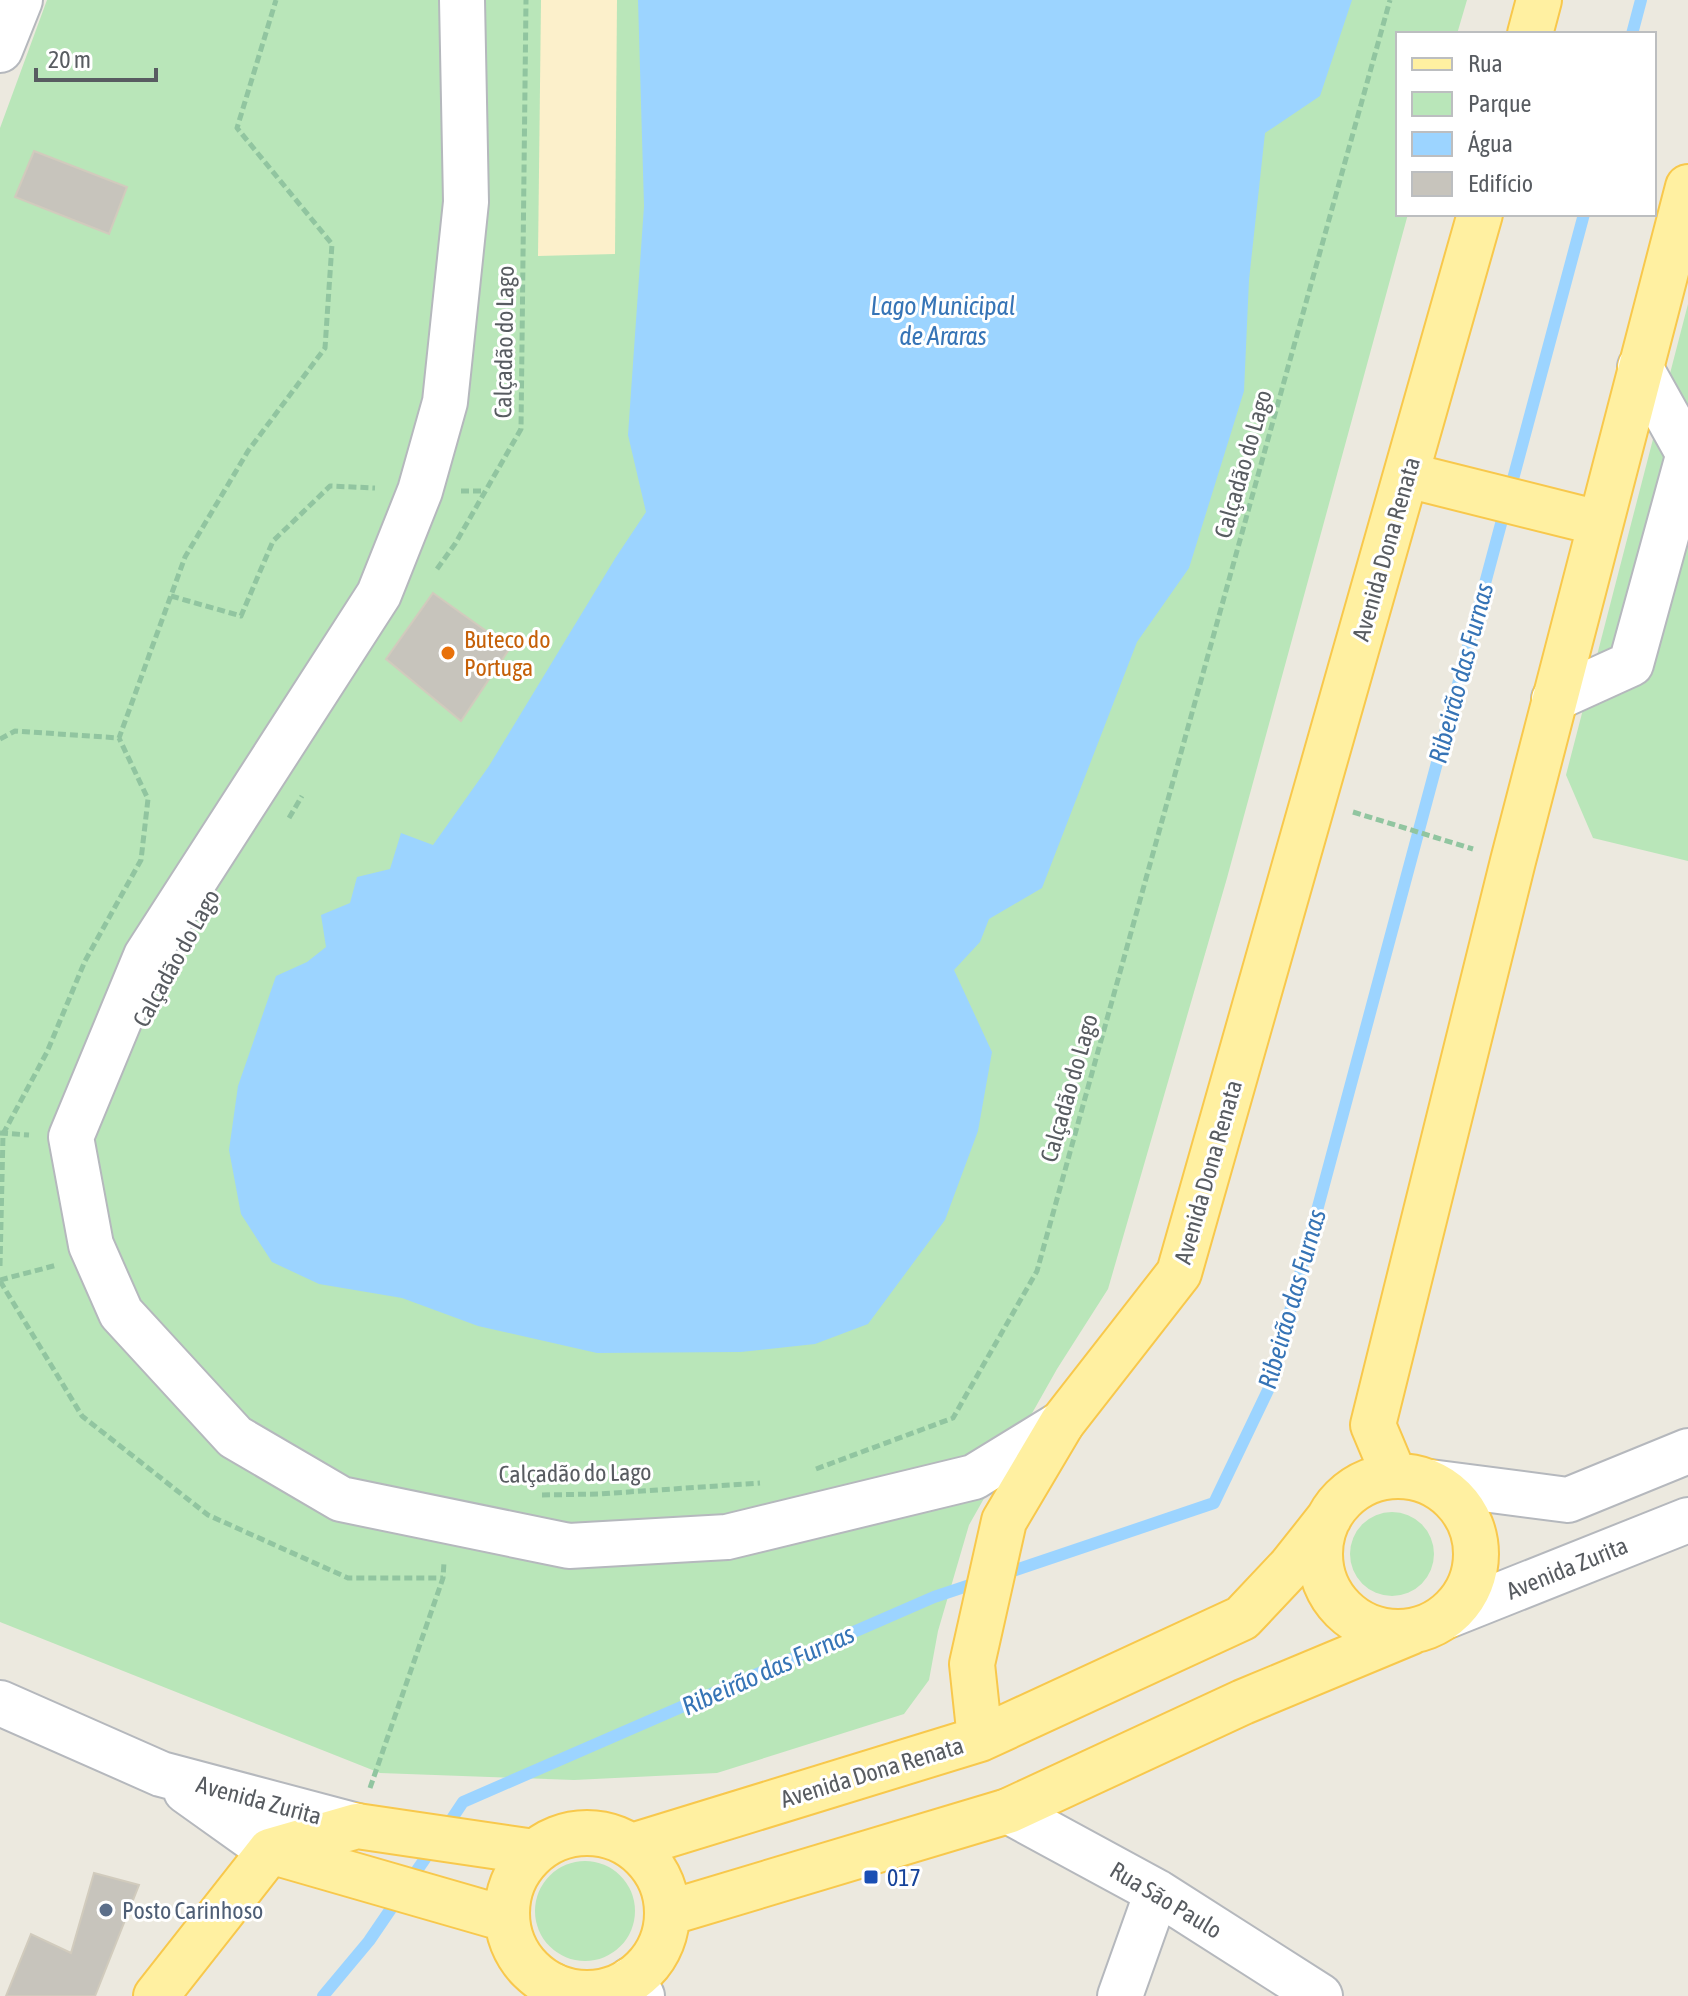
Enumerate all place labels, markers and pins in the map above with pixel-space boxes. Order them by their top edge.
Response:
place label: Buteco do Portuga [464,626,551,681]
marker: Buteco do Portuga [439,644,457,662]
place label: 017 [887,1864,921,1891]
marker: 017 [862,1868,880,1886]
place label: Posto Carinhoso [122,1897,263,1924]
marker: Posto Carinhoso [97,1901,115,1919]

